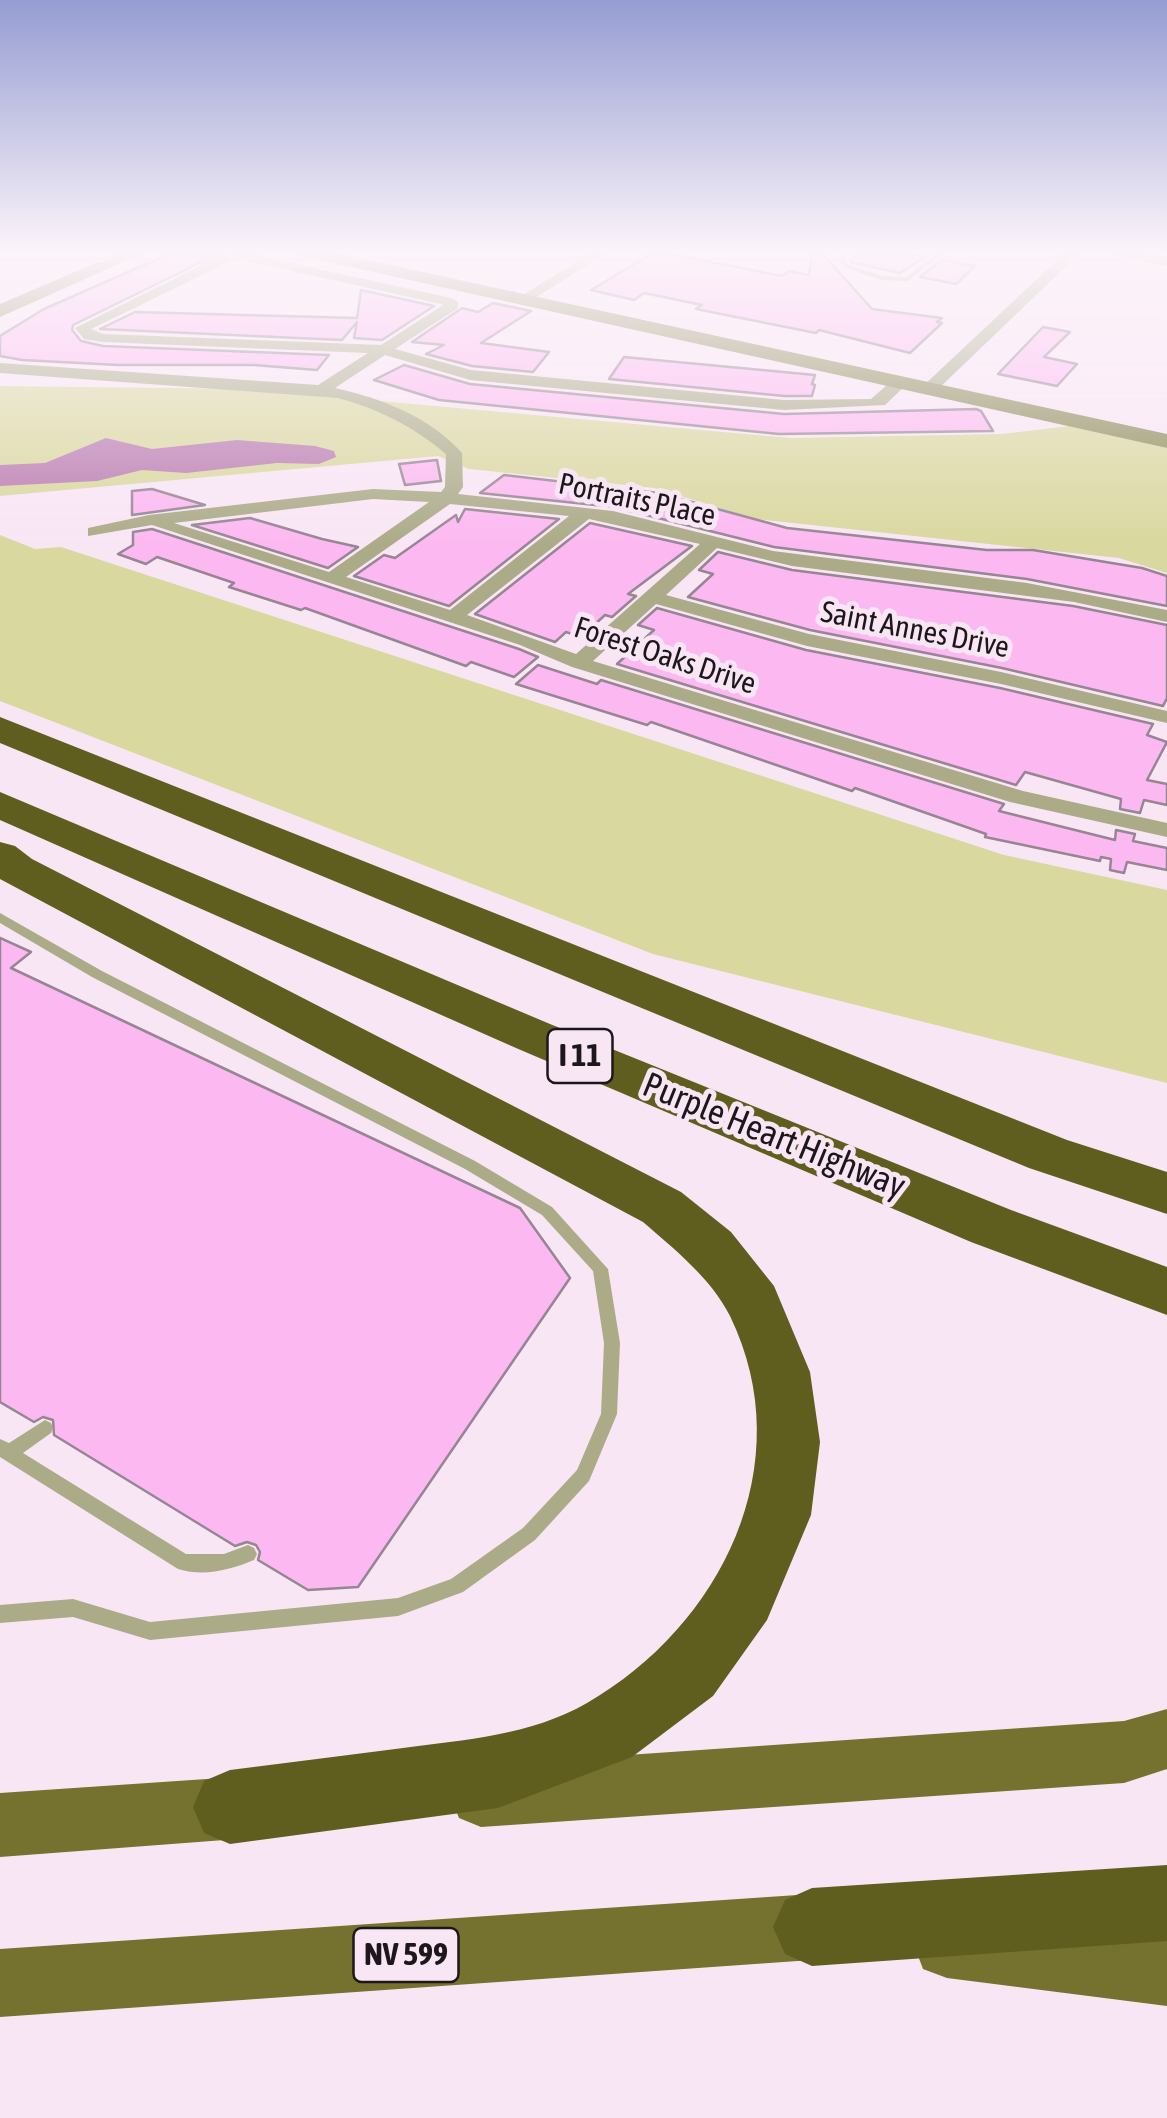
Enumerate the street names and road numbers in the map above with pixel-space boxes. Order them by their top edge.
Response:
street label: Portraits Place [555,466,719,534]
street label: Saint Annes Drive [818,594,1012,666]
street label: Forest Oaks Drive [570,610,760,702]
road number: I 11 [548,1029,612,1083]
street label: Purple Heart Highway [637,1064,911,1208]
road number: NV 599 [354,1928,458,1982]

